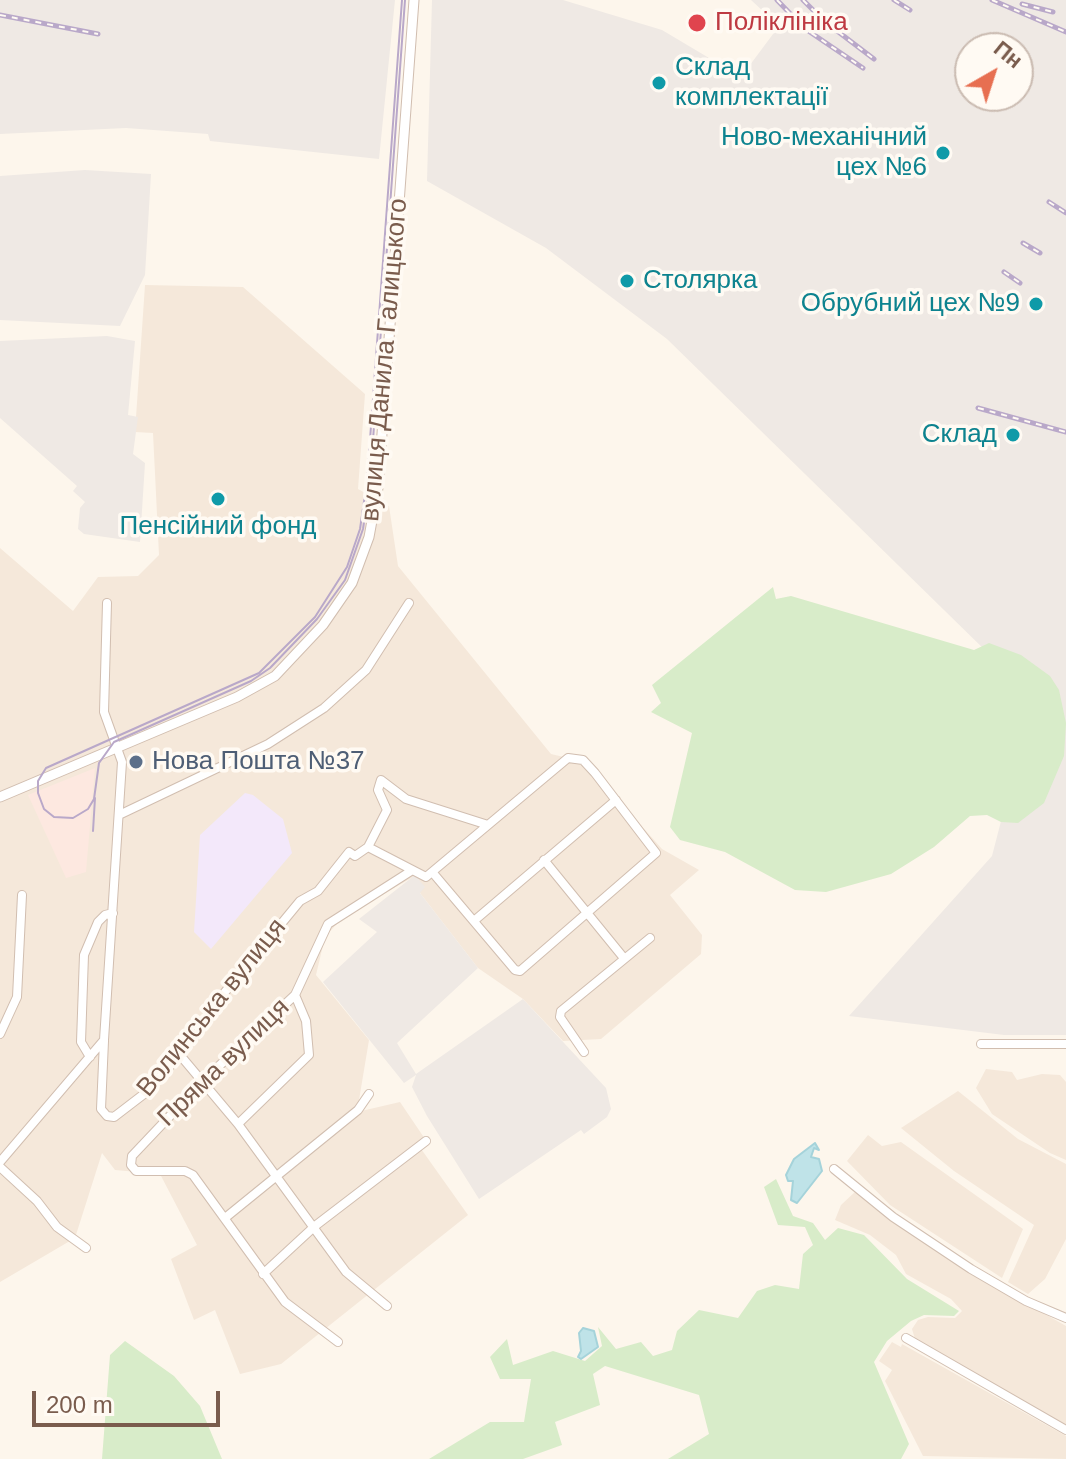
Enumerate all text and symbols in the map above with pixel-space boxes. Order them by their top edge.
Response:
place label: Поліклініка [715,7,848,39]
marker: Поліклініка [686,12,708,34]
north arrow [954,32,1034,112]
text: Пн [989,36,1027,73]
place label: Склад комплектації [675,52,828,114]
marker: Склад комплектації [650,74,668,92]
place label: Ново-механічний цех №6 [721,122,927,184]
marker: Ново-механічний цех №6 [934,144,952,162]
street label: вулиця Данила Галицького [355,197,415,523]
place label: Столярка [643,265,757,297]
marker: Столярка [618,272,636,290]
place label: Обрубний цех №9 [801,288,1020,320]
marker: Обрубний цех №9 [1027,295,1045,313]
place label: Склад [922,419,997,451]
marker: Склад [1004,426,1022,444]
marker: Пенсійний фонд [209,490,227,508]
place label: Пенсійний фонд [120,511,316,543]
place label: Нова Пошта №37 [152,746,365,778]
marker: Нова Пошта №37 [127,753,145,771]
street label: Волинська вулиця [131,913,293,1103]
street label: Пряма вулиця [152,992,296,1134]
scale bar [36,1375,224,1425]
text: 200 m [46,1391,113,1418]

